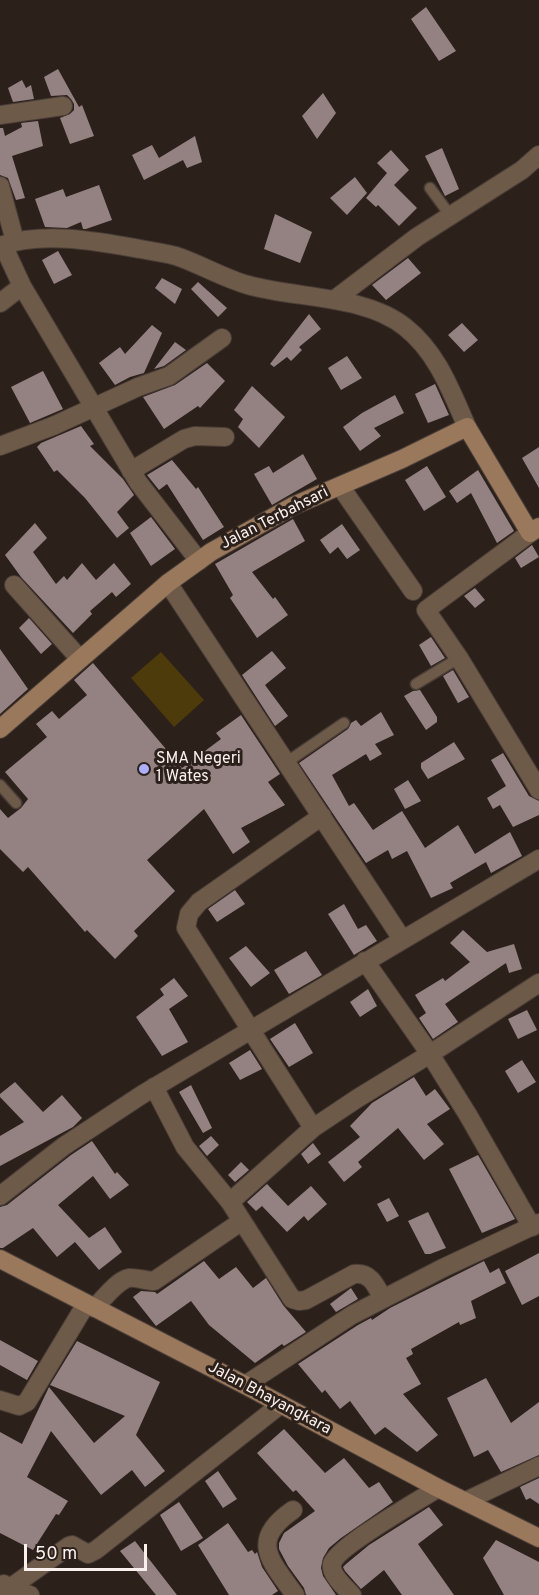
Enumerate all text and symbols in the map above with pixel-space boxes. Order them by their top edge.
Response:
street label: Jalan Terbahsari [218,484,332,554]
place label: SMA Negeri 1 Wates [156,750,241,788]
marker: SMA Negeri 1 Wates [137,762,151,776]
street label: Jalan Bhayangkara [204,1358,334,1440]
scale bar [27,1532,150,1570]
text: 50 m [35,1543,77,1566]

